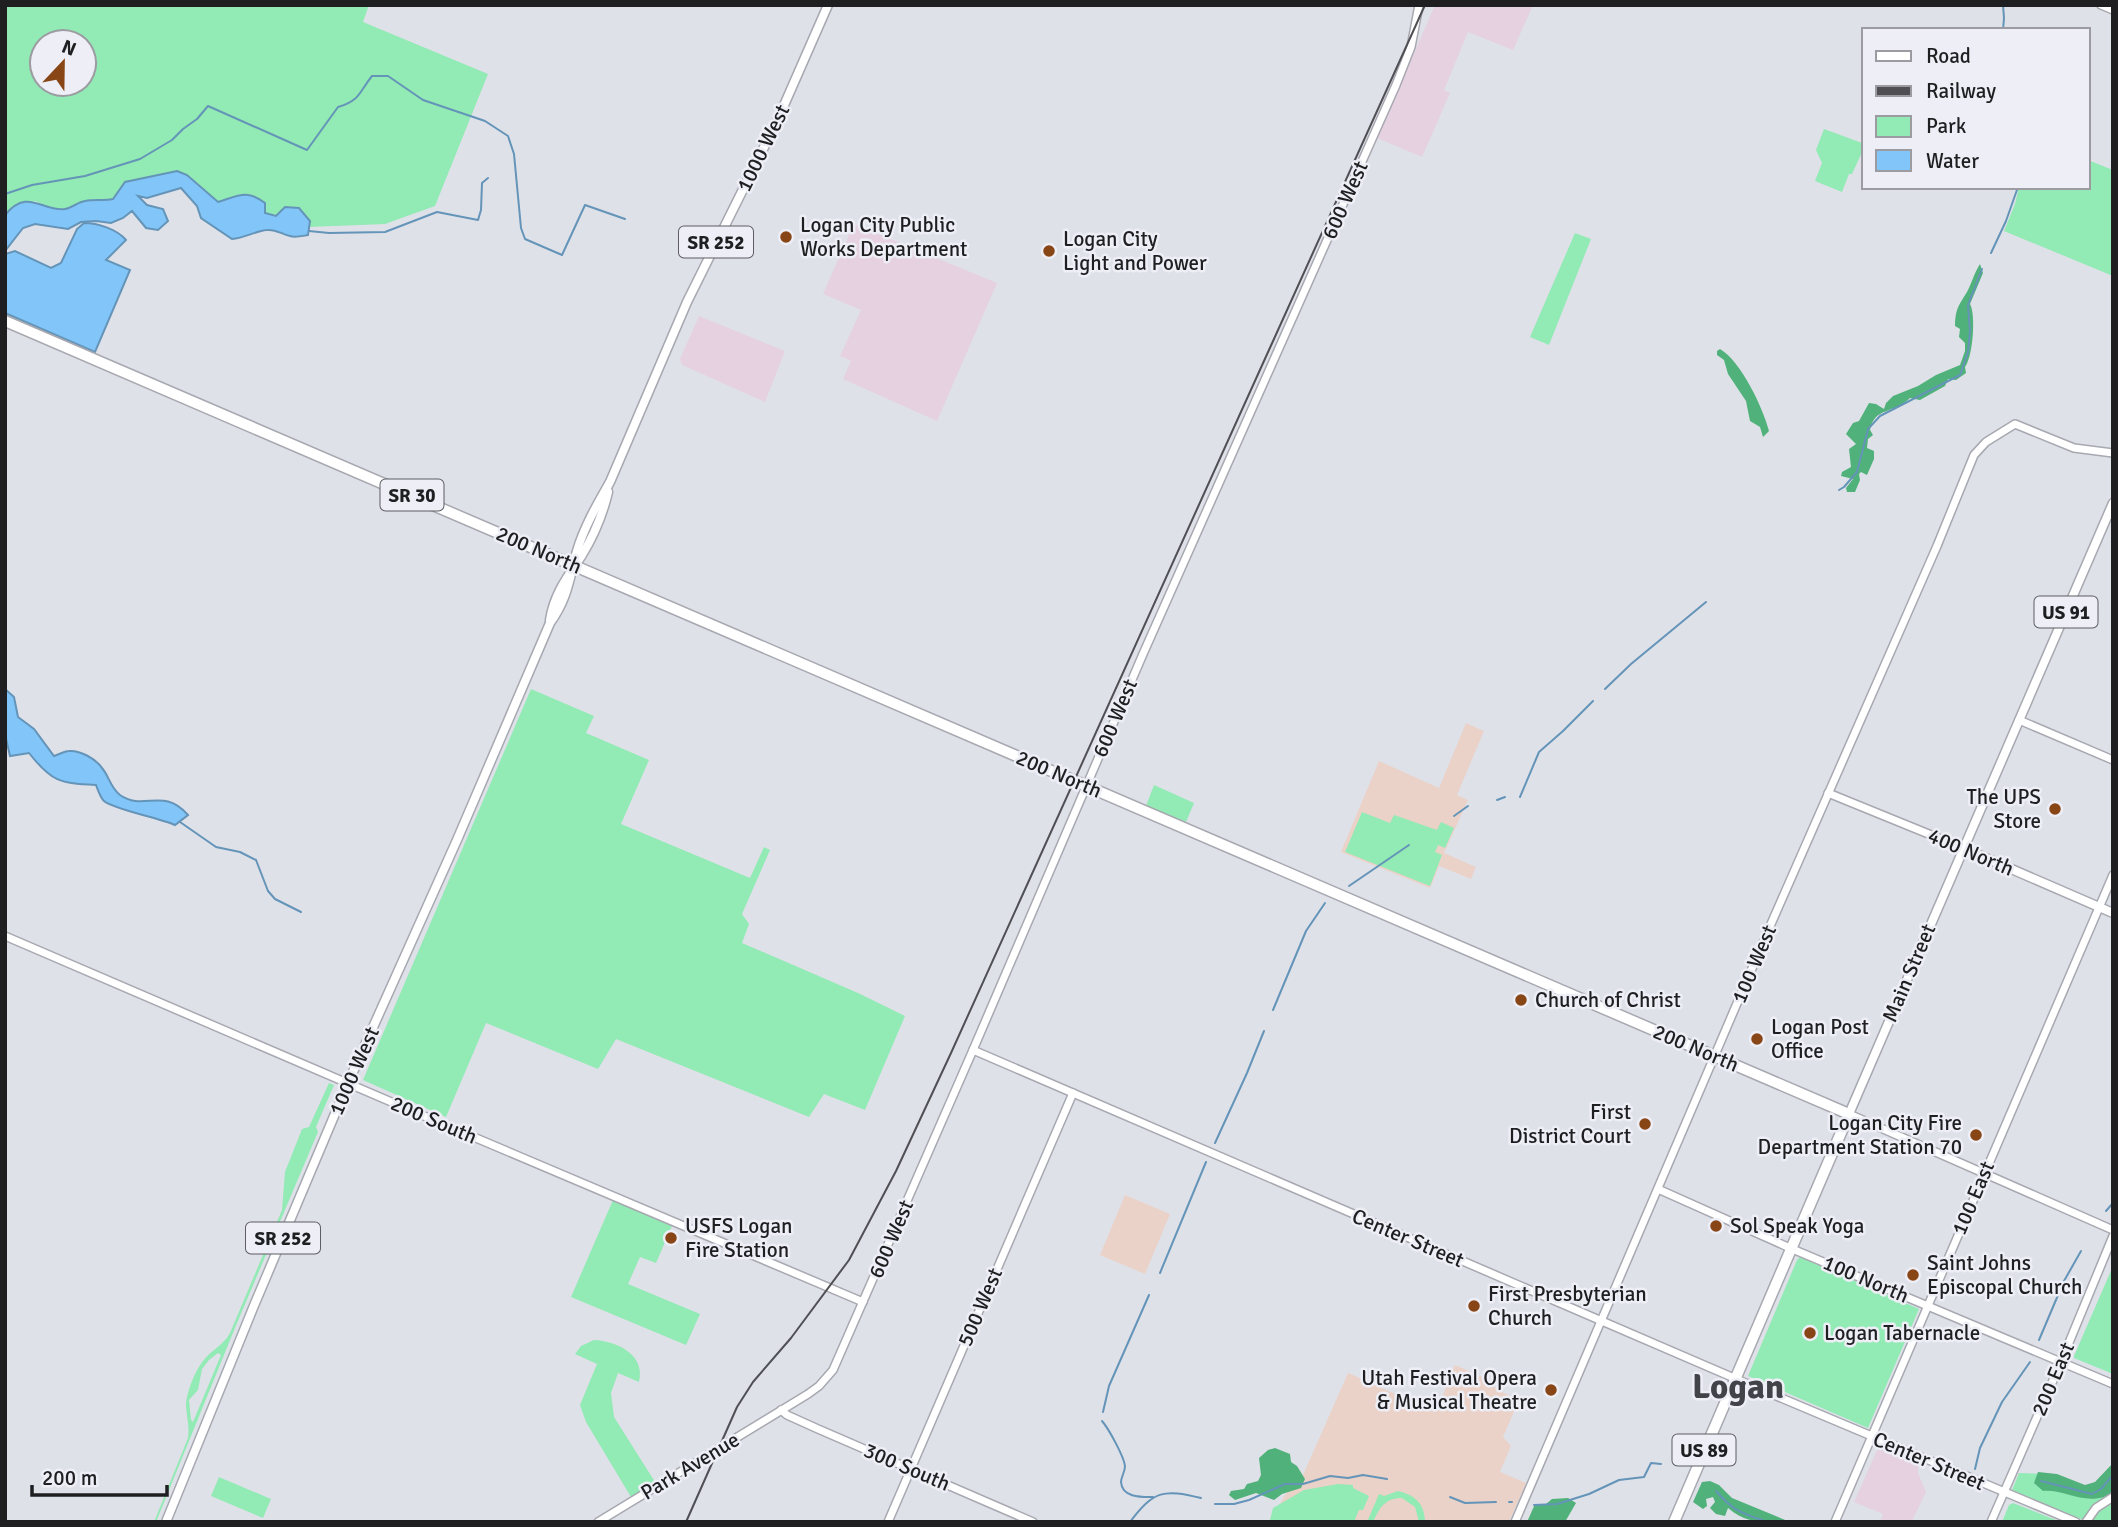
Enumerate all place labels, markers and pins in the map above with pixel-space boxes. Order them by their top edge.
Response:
place label: Logan City Public Works Department [800,212,967,262]
place label: Logan City Light and Power [1063,226,1207,276]
marker: Logan City Public Works Department [778,229,794,245]
marker: Logan City Light and Power [1041,243,1057,259]
place label: The UPS Store [1966,784,2041,834]
marker: The UPS Store [2047,801,2063,817]
place label: Church of Christ [1535,987,1681,1013]
marker: Church of Christ [1513,992,1529,1008]
place label: Logan Post Office [1771,1014,1869,1064]
marker: Logan Post Office [1749,1031,1765,1047]
place label: First District Court [1509,1099,1631,1149]
place label: Logan City Fire Department Station 70 [1758,1110,1962,1160]
marker: First District Court [1637,1116,1653,1132]
marker: Logan City Fire Department Station 70 [1968,1127,1984,1143]
place label: USFS Logan Fire Station [685,1213,792,1263]
place label: Sol Speak Yoga [1730,1213,1864,1239]
marker: Sol Speak Yoga [1708,1218,1724,1234]
marker: USFS Logan Fire Station [663,1230,679,1246]
place label: Saint Johns Episcopal Church [1927,1250,2082,1300]
marker: Saint Johns Episcopal Church [1905,1267,1921,1283]
place label: First Presbyterian Church [1488,1281,1647,1331]
marker: First Presbyterian Church [1466,1298,1482,1314]
place label: Logan Tabernacle [1824,1320,1980,1346]
marker: Logan Tabernacle [1802,1325,1818,1341]
place label: Utah Festival Opera & Musical Theatre [1361,1365,1537,1415]
marker: Utah Festival Opera & Musical Theatre [1543,1382,1559,1398]

